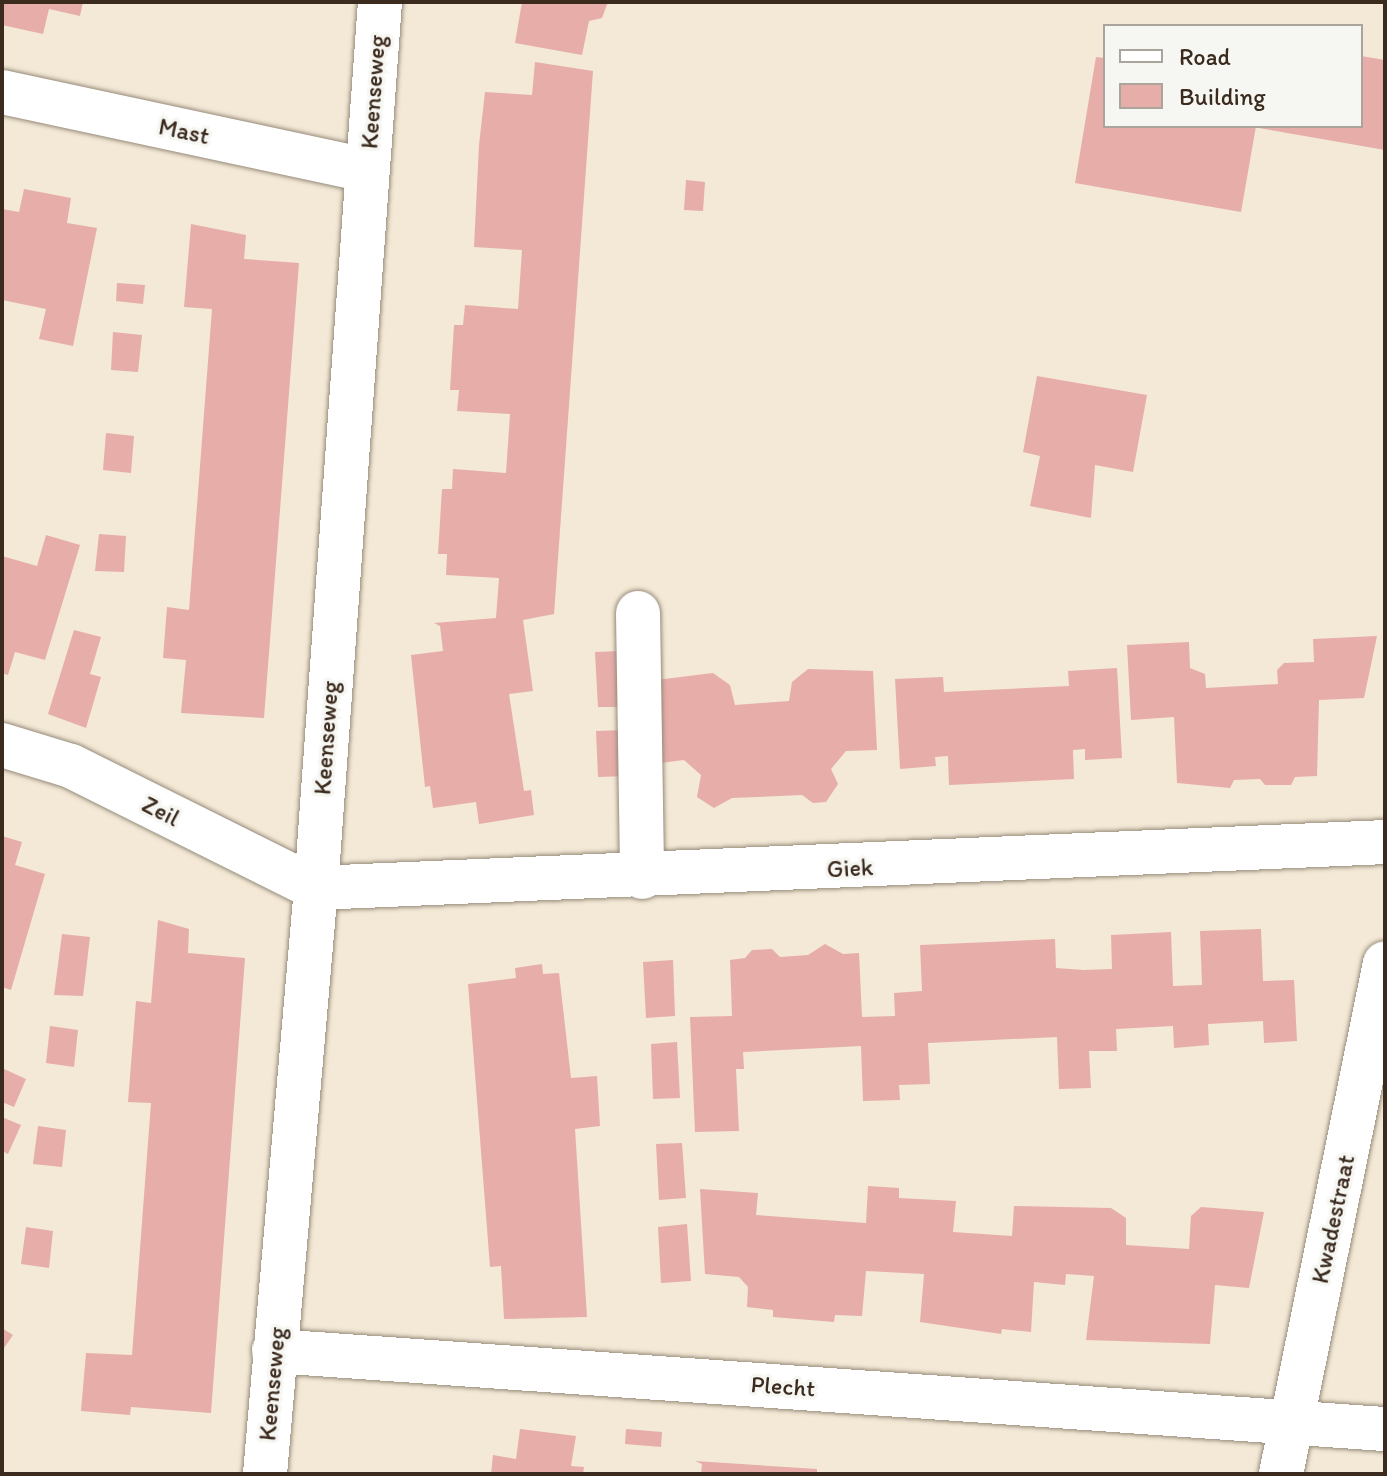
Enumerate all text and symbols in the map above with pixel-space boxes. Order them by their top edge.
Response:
legend [1103,24,1363,128]
street label: Keenseweg [355,34,391,150]
text: Road [1179,42,1231,71]
text: Building [1179,82,1266,111]
street label: Mast [156,112,212,150]
street label: Keenseweg [308,680,344,796]
street label: Zeil [138,790,184,832]
street label: Giek [826,852,874,884]
street label: Kwadestraat [1305,1152,1361,1286]
street label: Keenseweg [253,1326,291,1442]
street label: Plecht [750,1369,816,1403]

